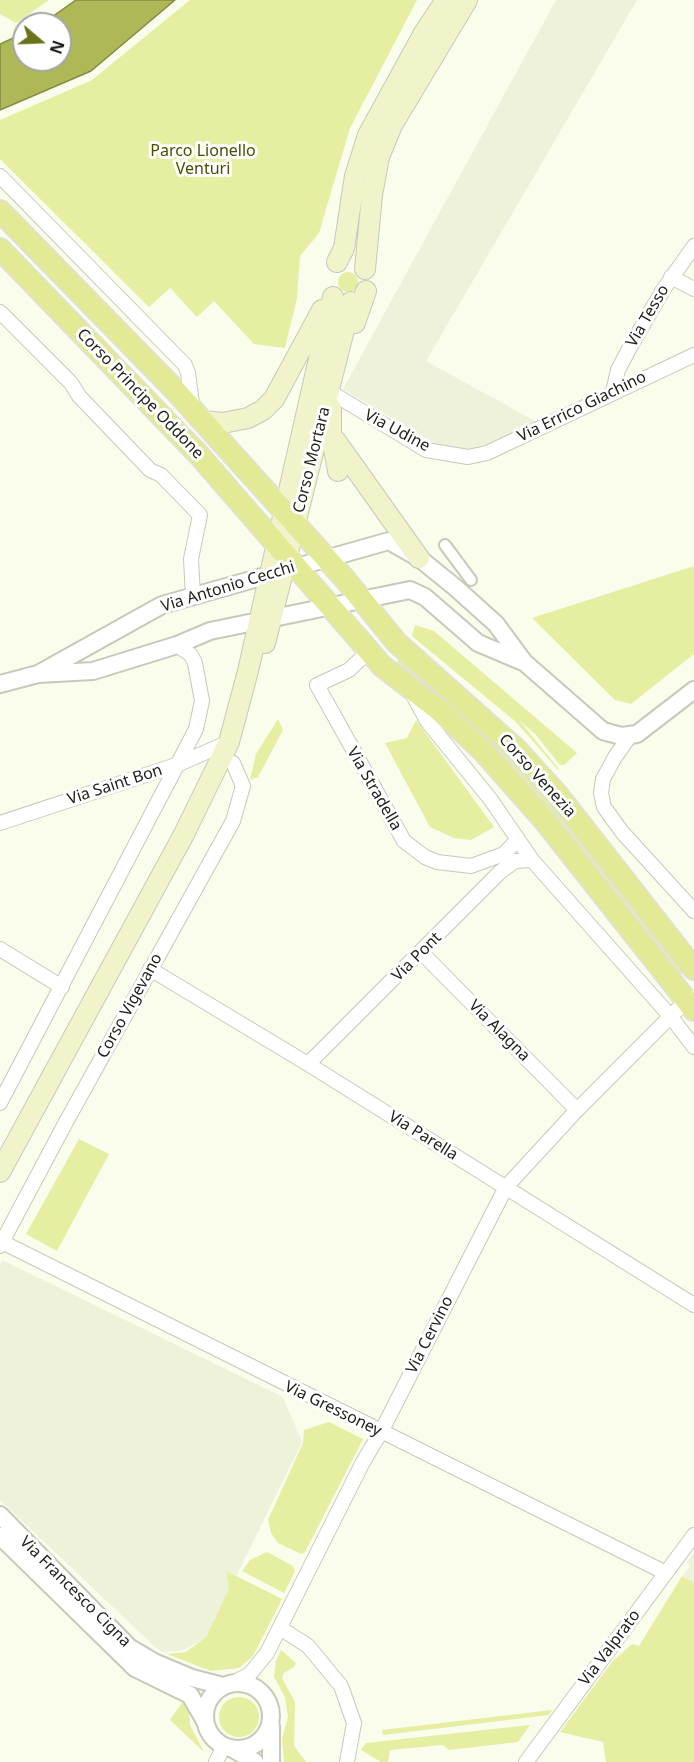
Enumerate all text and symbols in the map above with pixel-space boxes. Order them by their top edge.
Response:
north arrow [12,12,72,72]
text: N [45,37,70,57]
park label: Parco Lionello Venturi [150,141,256,179]
street label: Via Tesso [623,281,673,351]
street label: Corso Principe Oddone [73,325,207,463]
street label: Via Errico Giachino [515,368,649,446]
street label: Corso Mortara [290,405,334,515]
street label: Via Udine [361,406,433,456]
street label: Via Antonio Cecchi [159,558,297,616]
street label: Corso Venezia [495,730,579,822]
street label: Via Stradella [342,744,406,834]
street label: Via Saint Bon [65,761,165,809]
street label: Via Pont [388,928,446,986]
street label: Corso Vigevano [93,950,167,1062]
street label: Via Alagna [464,996,534,1066]
street label: Via Parella [385,1107,461,1165]
street label: Via Cervino [402,1293,458,1377]
street label: Via Gressoney [281,1377,385,1441]
street label: Via Francesco Cigna [15,1532,135,1652]
street label: Via Valprato [575,1606,645,1690]

